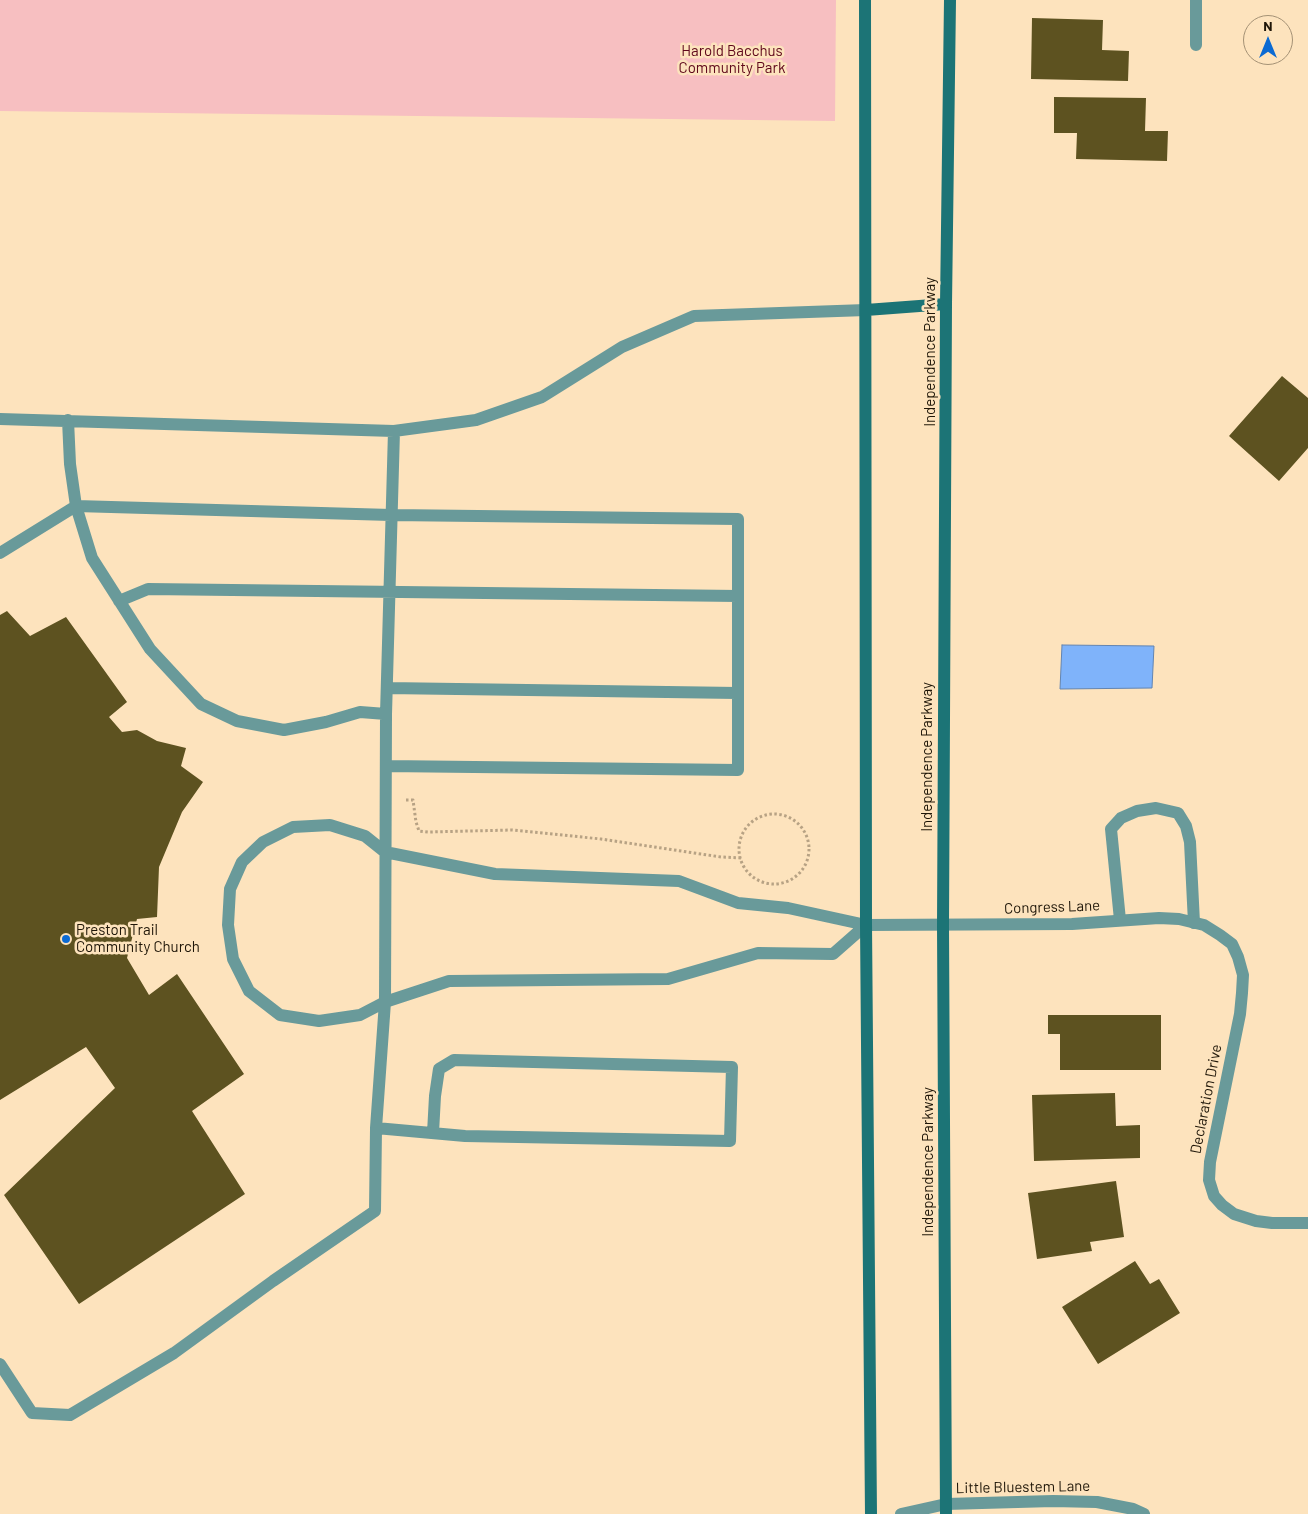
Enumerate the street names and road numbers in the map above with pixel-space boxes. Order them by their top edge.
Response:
street label: Independence Parkway [921,277,939,427]
street label: Independence Parkway [918,682,936,832]
street label: Congress Lane [1004,896,1100,918]
street label: Declaration Drive [1187,1043,1225,1155]
street label: Independence Parkway [919,1087,937,1237]
street label: Little Bluestem Lane [956,1477,1090,1497]

